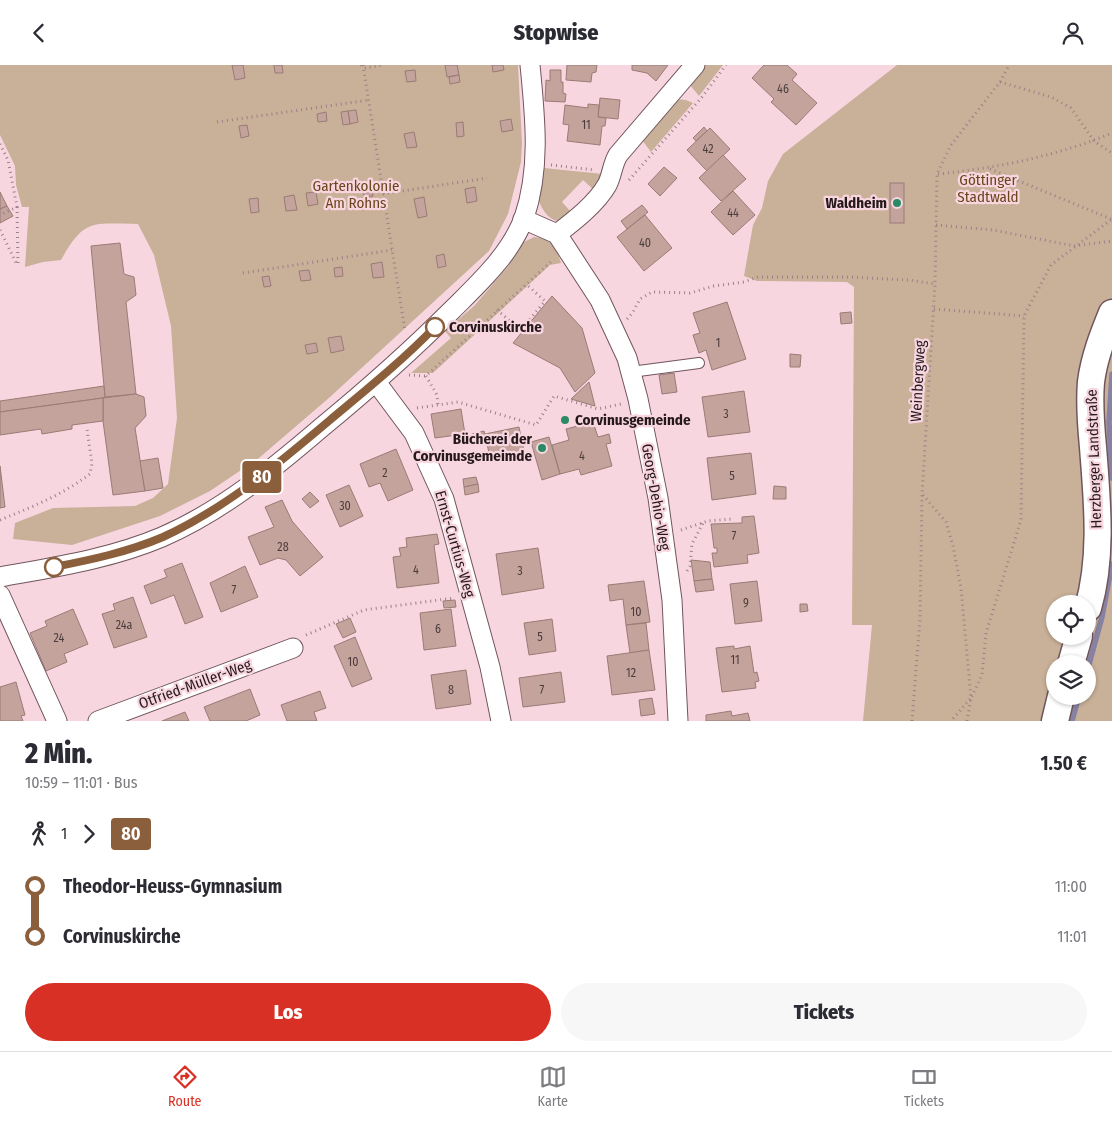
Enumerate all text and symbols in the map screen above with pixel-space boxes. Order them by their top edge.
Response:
icon: back [25,19,53,47]
text: Stopwise [514,19,598,46]
icon: person [1059,19,1087,47]
house number: 46 [777,82,789,96]
house number: 11 [581,118,591,132]
house number: 42 [703,142,713,156]
park label: Göttinger Stadtwald [957,171,1019,206]
park label: Gartenkolonie Am Rohns [313,177,399,212]
place label: Waldheim [826,194,887,212]
marker: Waldheim [891,197,903,209]
house number: 44 [727,206,739,220]
house number: 40 [639,236,651,250]
marker: Corvinuskirche [425,317,445,337]
place label: Corvinuskirche [449,318,542,336]
house number: 1 [716,336,720,350]
street label: Weinbergweg [907,340,929,422]
street label: Herzberger Landstraße [1083,389,1105,529]
house number: 3 [723,407,729,421]
place label: Corvinusgemeinde [575,411,691,429]
marker: Corvinusgemeinde [559,414,571,426]
place label: Bücherei der Corvinusgemeimde [413,430,532,465]
marker: Bücherei der Corvinusgemeimde [536,442,548,454]
street label: Georg-Dehio-Weg [638,442,674,552]
house number: 4 [579,449,585,463]
line badge: 80 [240,461,284,493]
text: 80 [252,466,272,488]
house number: 2 [382,466,388,480]
house number: 5 [729,469,735,483]
street label: Ernst-Curtius-Weg [431,488,479,600]
house number: 30 [339,499,351,513]
house number: 7 [732,529,737,543]
house number: 28 [277,540,289,554]
unlabelled marker [44,557,64,577]
house number: 4 [413,563,419,577]
house number: 3 [517,564,523,578]
house number: 7 [232,583,237,597]
map controls [1046,595,1096,705]
button: locate [1046,595,1096,645]
house number: 9 [743,596,749,610]
house number: 10 [631,605,641,619]
house number: 24a [116,618,132,632]
house number: 6 [435,622,441,636]
house number: 5 [537,630,543,644]
house number: 24 [54,631,65,645]
house number: 11 [730,653,740,667]
street label: Otfried-Müller-Weg [136,655,254,713]
house number: 10 [348,655,358,669]
button: layers [1046,655,1096,705]
house number: 12 [626,666,636,680]
house number: 8 [448,683,454,697]
house number: 7 [540,683,545,697]
text: 2 Min. [25,737,92,770]
text: 1.50 € [1041,752,1087,775]
text: 10:59 – 11:01 · Bus [25,773,138,792]
icon: walk [25,820,53,848]
icon: forward [75,820,103,848]
text: 80 [121,823,141,845]
text: 1 [61,824,67,843]
text: Theodor-Heuss-Gymnasium [63,875,282,898]
text: 11:00 [1055,877,1087,896]
text: Corvinuskirche [63,925,181,948]
text: 11:01 [1057,927,1087,946]
button: Los [25,983,551,1041]
button: Tickets [561,983,1087,1041]
tab: Route [168,1063,201,1110]
tab: Karte [538,1063,568,1110]
tab: Tickets [904,1063,944,1110]

